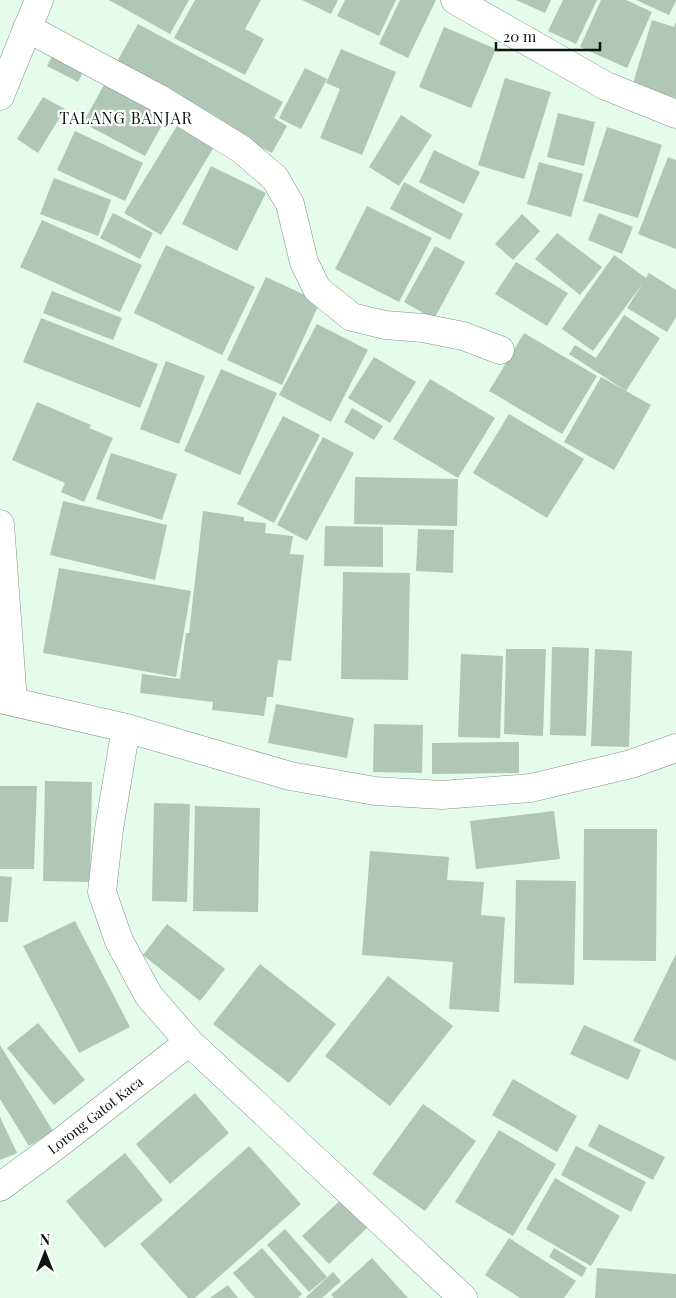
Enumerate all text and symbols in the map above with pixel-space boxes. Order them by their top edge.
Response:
scale bar [496,20,600,52]
text: 20 m [503,26,537,46]
district label: TALANG BANJAR [59,107,193,128]
street label: Lorong Gatot Kaca [43,1072,147,1158]
north arrow [20,1228,70,1278]
text: N [40,1230,50,1249]

